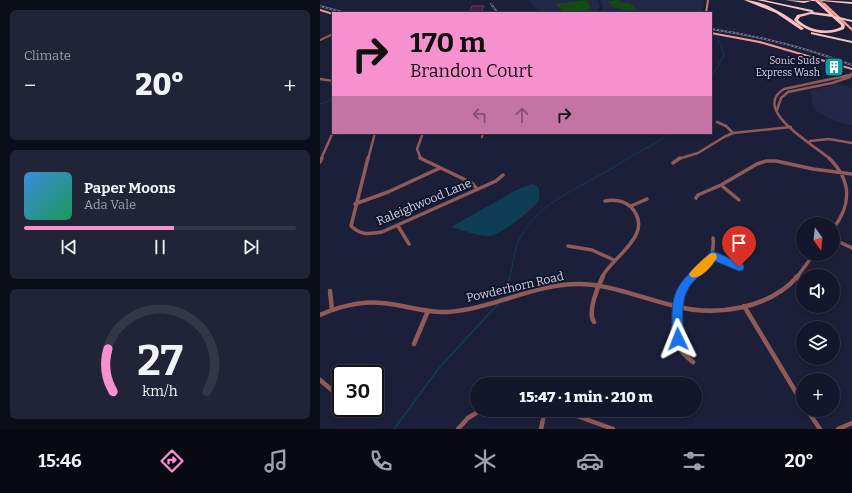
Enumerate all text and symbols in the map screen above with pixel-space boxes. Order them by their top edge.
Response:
text: 170 m [410,26,486,59]
icon: right [344,28,396,80]
text: Climate [24,48,71,63]
place label: Sonic Suds Express Wash [756,55,821,79]
building icon: Sonic Suds Express Wash [823,56,845,78]
text: Brandon Court [410,60,533,82]
text: 20° [135,67,184,103]
text: − [24,72,36,99]
text: + [283,72,296,99]
icon: left [469,104,491,126]
icon: ahead [511,104,533,126]
icon: right [553,104,575,126]
street label: Raleighwood Lane [375,176,473,228]
text: Paper Moons [84,179,176,197]
text: Ada Vale [84,197,136,212]
north arrow [796,217,840,261]
map controls [796,217,840,417]
pin [722,226,756,267]
icon: arrive [728,232,750,254]
icon: previous [58,236,80,258]
icon: pause [149,236,171,258]
icon: next [240,236,262,258]
street label: Powderhorn Road [465,269,565,305]
button: sound [796,269,840,313]
position arrow [657,318,699,360]
button: layers [796,321,840,365]
text: 27 [137,336,183,386]
speed limit sign: 30 [332,365,384,417]
button: + [796,373,840,417]
text: km/h [142,383,178,400]
text: 15:47 · 1 min · 210 m [519,388,653,406]
icon: directions [158,447,186,475]
icon: music [262,447,290,475]
icon: phone [367,447,395,475]
icon: climate [471,447,499,475]
icon: car [576,447,604,475]
icon: filters [680,447,708,475]
text: 15:46 [38,450,82,472]
text: 20° [784,450,814,472]

